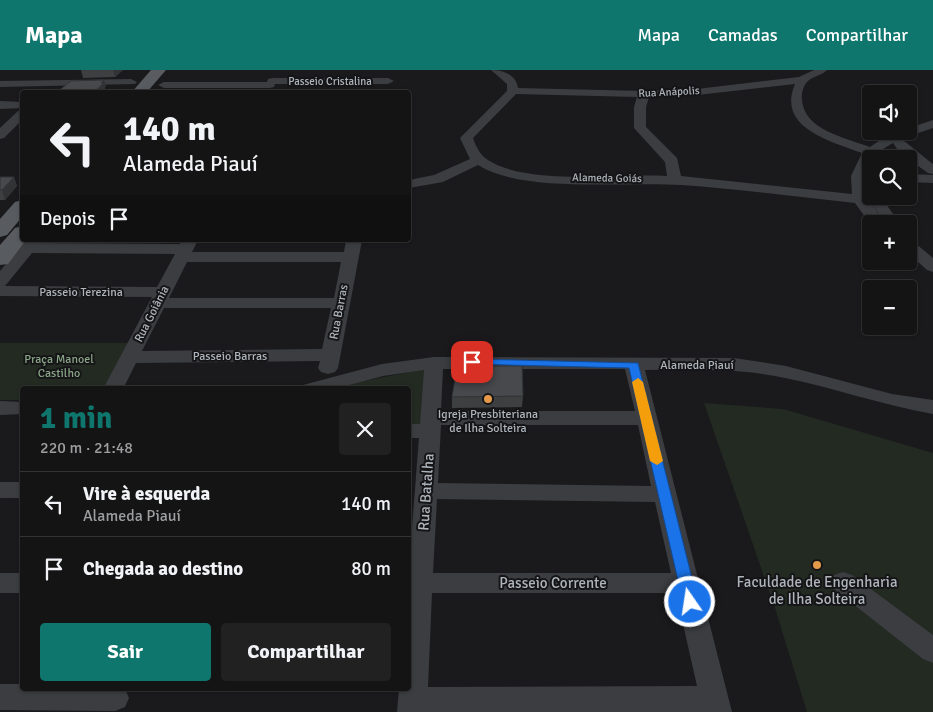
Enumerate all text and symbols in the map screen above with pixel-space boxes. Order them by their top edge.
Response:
text: Mapa [25,20,83,50]
text: Mapa [638,24,680,46]
text: Camadas [708,24,778,46]
text: Compartilhar [806,24,908,46]
street label: Passeio Cristalina [288,75,372,88]
street label: Rua Anápolis [638,84,700,100]
map controls [862,85,917,335]
button: sound [862,85,917,140]
text: 140 m [123,107,216,150]
icon: left [40,110,105,175]
text: Alameda Piauí [123,150,258,177]
button: search [862,150,917,205]
street label: Alameda Goiás [572,171,642,185]
icon: arrive [105,205,133,233]
text: Depois [40,207,95,231]
button: + [862,215,917,270]
button: − [862,280,917,335]
street label: Rua Goiânia [131,283,173,345]
street label: Rua Barras [326,283,352,341]
street label: Passeio Terezina [39,285,123,300]
pin [451,341,493,383]
icon: arrive [458,348,486,376]
street label: Passeio Barras [193,349,267,364]
park label: Praça Manoel Castilho [24,352,94,381]
street label: Alameda Piauí [660,358,734,373]
marker: Igreja Presbiteriana de Ilha Solteira [482,393,494,405]
text: 1 min [40,400,112,437]
button: close [339,403,391,455]
place label: Igreja Presbiteriana de Ilha Solteira [438,407,538,436]
text: 220 m · 21:48 [40,438,133,458]
street label: Rua Batalha [414,453,438,531]
text: Vire à esquerda [83,482,210,506]
icon: left [40,490,68,518]
text: 140 m [341,492,391,516]
text: Alameda Piauí [83,506,181,526]
icon: arrive [40,555,68,583]
text: Chegada ao destino [83,557,243,581]
text: 80 m [351,557,391,581]
marker: Faculdade de Engenharia de Ilha Solteira [811,559,823,571]
place label: Faculdade de Engenharia de Ilha Solteira [737,573,897,608]
street label: Passeio Corrente [499,574,607,592]
position arrow [663,575,715,627]
button: Sair [40,623,211,681]
button: Compartilhar [221,623,391,681]

